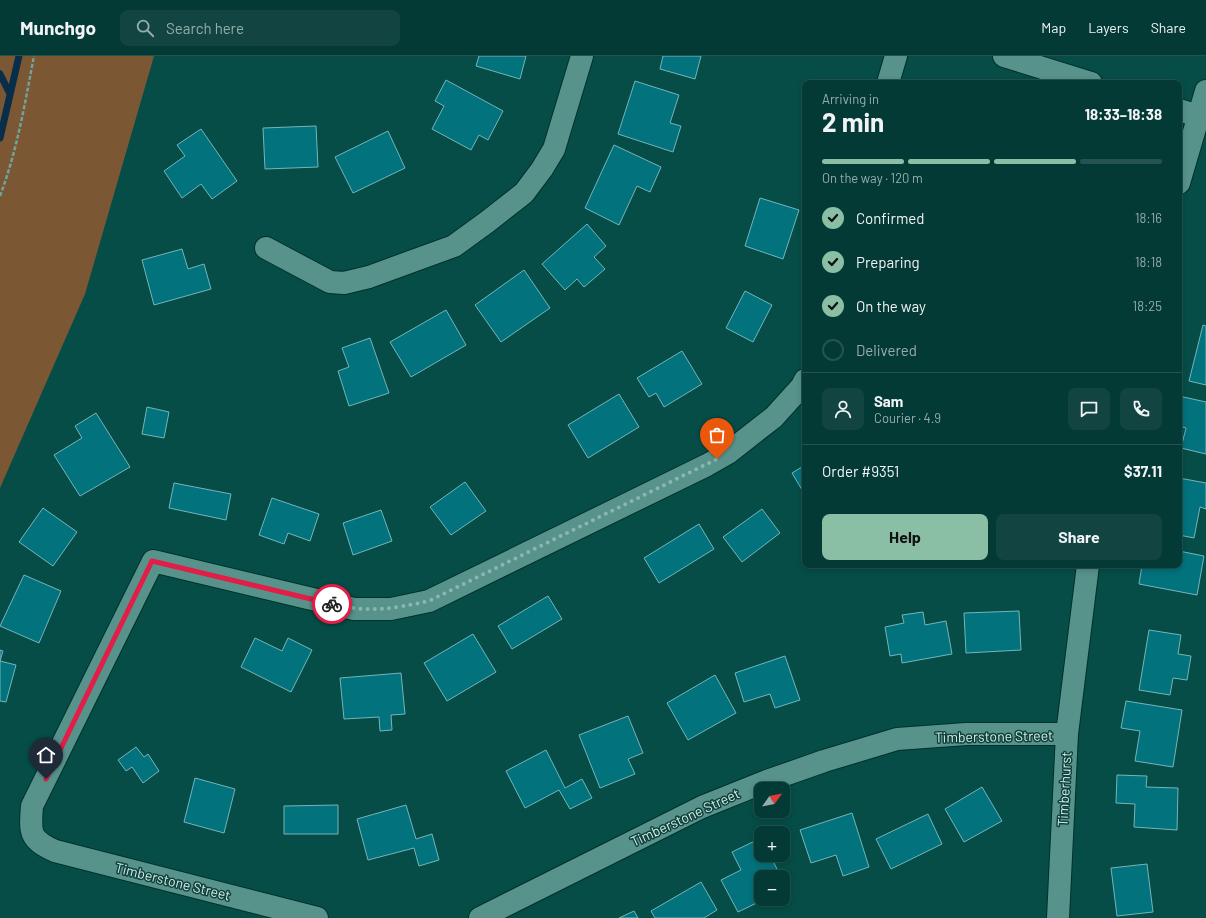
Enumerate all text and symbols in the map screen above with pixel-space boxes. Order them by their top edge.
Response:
search box [120,10,400,46]
text: Munchgo [20,16,96,39]
icon: search [134,17,156,39]
text: Search here [166,19,244,37]
text: Map [1041,19,1066,36]
text: Layers [1088,19,1129,36]
text: Share [1151,19,1186,36]
text: Arriving in [822,91,879,107]
text: 18:33–18:38 [1085,105,1162,123]
text: 2 min [822,106,884,137]
text: On the way · 120 m [822,170,923,186]
icon: check [822,207,844,229]
text: Confirmed [856,209,924,227]
text: 18:16 [1135,210,1162,226]
icon: check [822,251,844,273]
text: Preparing [856,253,920,271]
text: 18:18 [1135,254,1162,270]
icon: check [822,295,844,317]
text: On the way [856,297,926,315]
text: 18:25 [1133,298,1162,314]
text: Delivered [856,341,917,359]
button: person [822,388,864,430]
button: chat [1068,388,1110,430]
button: phone [1120,388,1162,430]
text: Sam [874,392,903,410]
text: Courier · 4.9 [874,410,941,426]
pin [700,418,734,459]
icon: bag [706,424,728,446]
text: Order #9351 [822,462,899,480]
text: $37.11 [1124,462,1162,480]
button: Help [822,514,988,560]
button: Share [996,514,1162,560]
courier [312,584,352,624]
icon: bike [321,593,343,615]
street label: Timberstone Street [935,726,1053,746]
pin [29,738,63,779]
icon: home [35,744,57,766]
street label: Timberhurst [1054,751,1074,827]
north arrow [754,782,790,818]
map controls [754,782,790,906]
street label: Timberstone Street [628,784,742,850]
button: + [754,826,790,862]
street label: Timberstone Street [114,858,232,904]
button: − [754,870,790,906]

